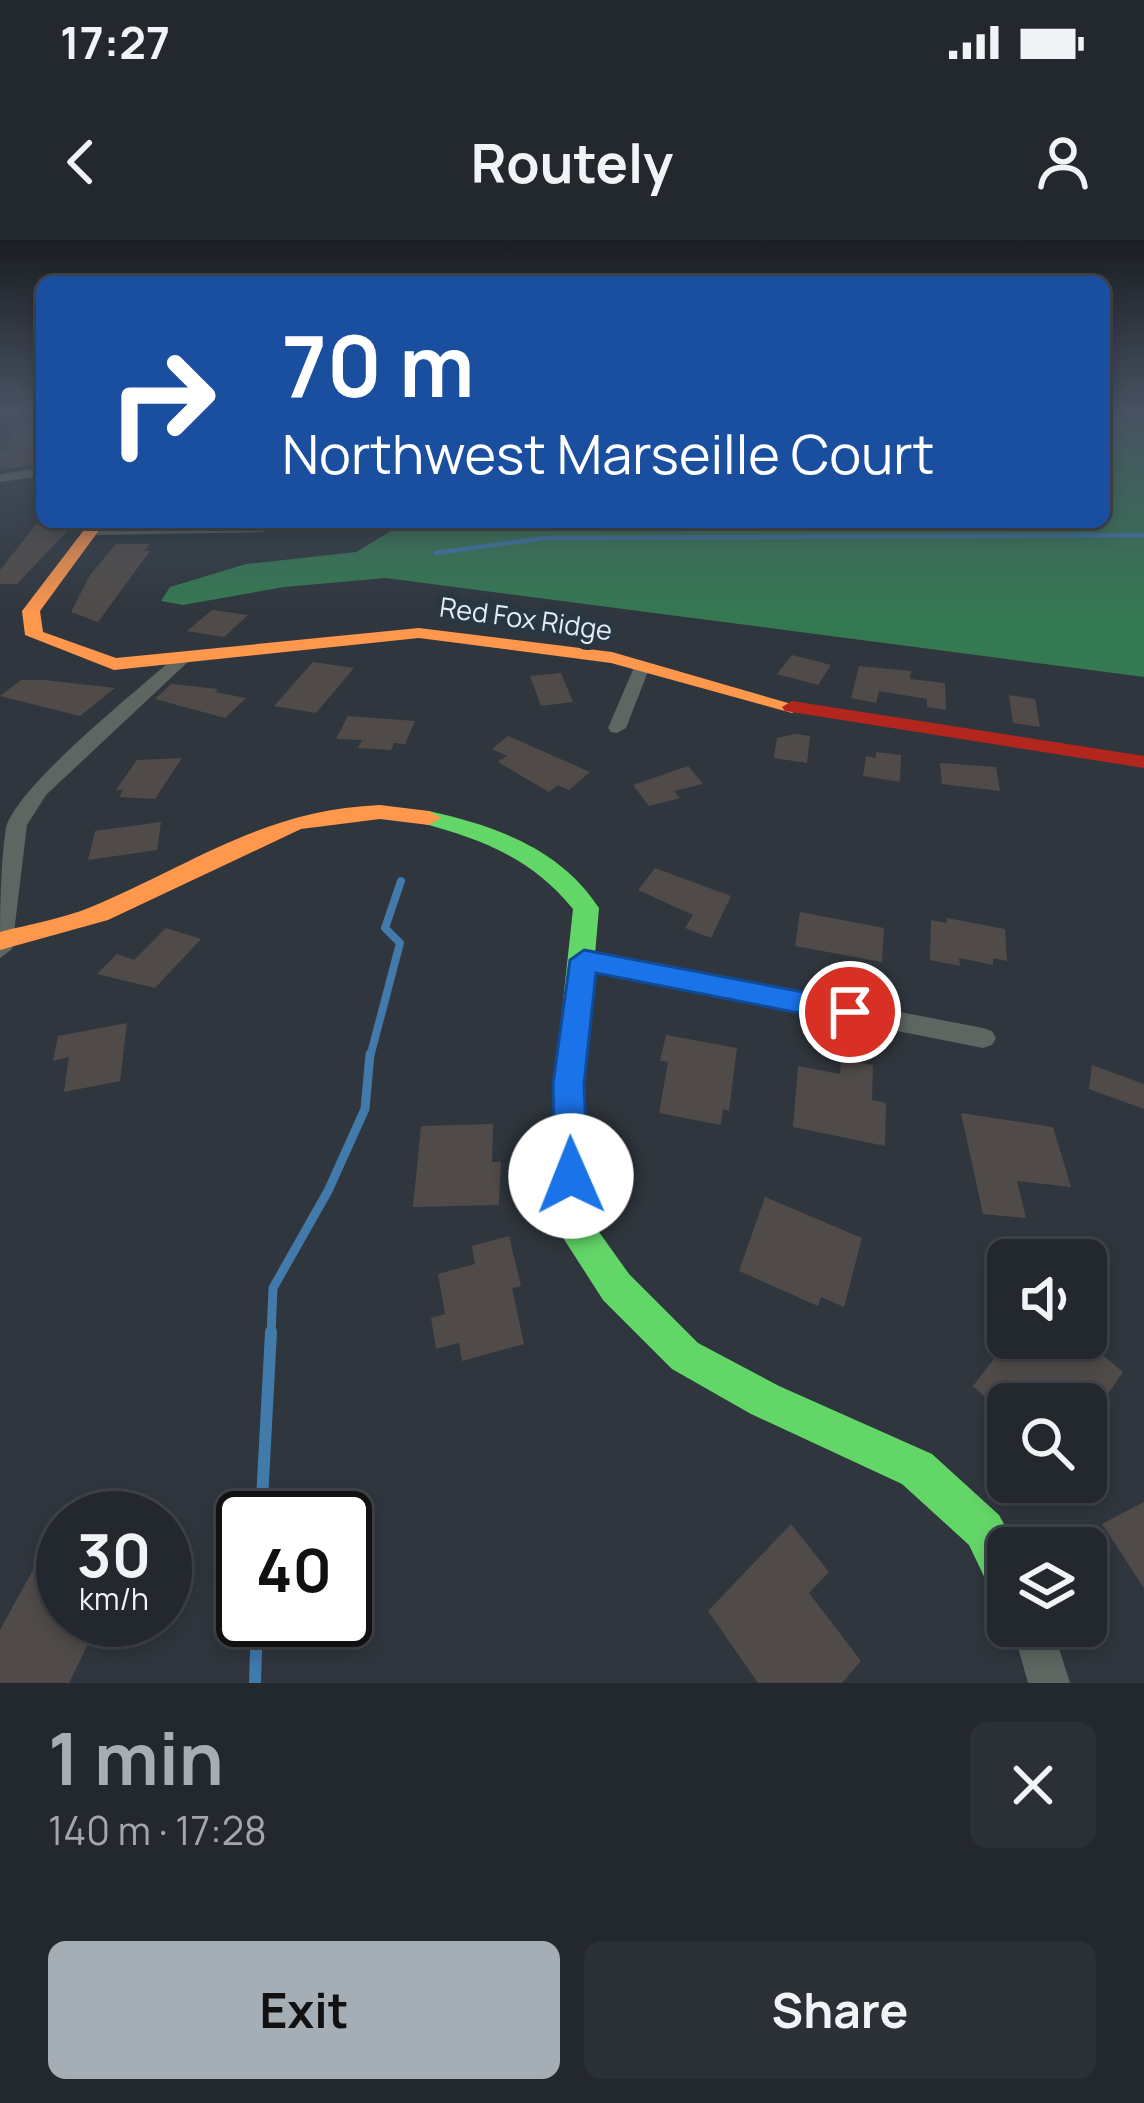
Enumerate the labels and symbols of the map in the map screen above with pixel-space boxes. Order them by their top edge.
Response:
street label: Red Fox Ridge [437,588,615,648]
pin [799,961,901,1063]
position arrow [508,1113,634,1239]
speed limit sign: 40 [216,1491,372,1647]

